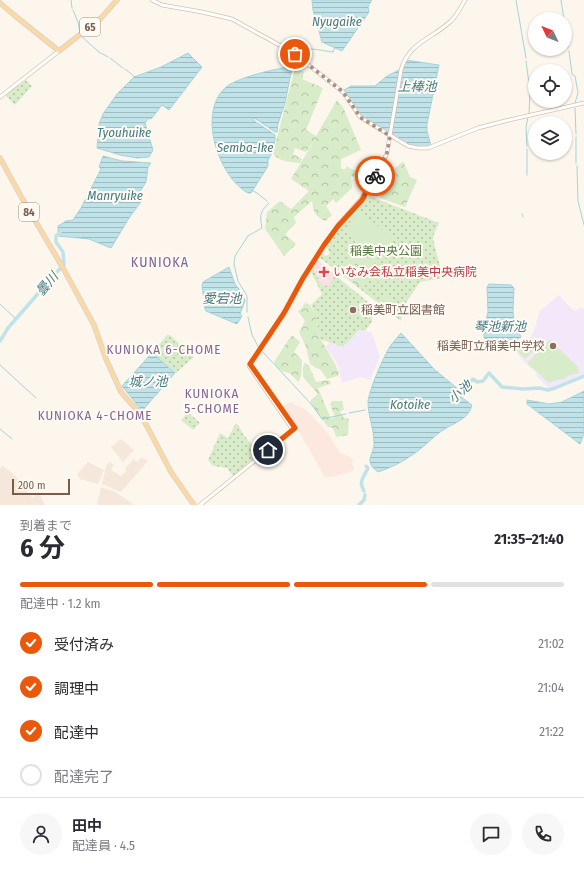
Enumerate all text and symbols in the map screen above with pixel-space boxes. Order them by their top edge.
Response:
north arrow [528,12,572,56]
map controls [528,12,572,160]
water label: Nyugaike [312,14,362,29]
road number: 65 [80,18,100,36]
pin [278,37,312,71]
icon: bag [284,43,306,65]
button: locate [528,64,572,108]
water label: 上棒池 [397,79,438,94]
button: layers [528,116,572,160]
water label: Tyouhuike [97,125,151,140]
water label: Semba-Ike [216,140,273,155]
courier [355,156,395,196]
icon: bike [364,165,386,187]
water label: Manryuike [87,188,143,203]
road number: 84 [19,203,39,221]
park label: 稲美中央公園 [350,244,422,258]
district label: KUNIOKA [131,254,189,271]
place label: いなみ会私立稲美中央病院 [333,265,477,279]
marker: いなみ会私立稲美中央病院 [318,266,330,278]
water label: 曇川 [33,268,62,299]
water label: 愛宕池 [202,291,243,306]
place label: 稲美町立図書館 [361,303,445,317]
marker: 稲美町立図書館 [348,305,358,315]
water label: 琴池新池 [474,319,528,334]
place label: 稲美町立稲美中学校 [437,339,545,353]
marker: 稲美町立稲美中学校 [548,341,558,351]
district label: KUNIOKA 6-CHOME [107,342,221,357]
water label: 城ノ池 [128,374,169,389]
water label: 小池 [445,376,476,406]
district label: KUNIOKA 5-CHOME [184,386,240,416]
water label: Kotoike [390,397,430,412]
district label: KUNIOKA 4-CHOME [38,408,152,423]
pin [251,433,285,467]
icon: home [257,439,279,461]
scale bar [12,477,70,496]
text: 200 m [18,479,45,492]
text: 到着まで [20,518,72,533]
text: 21:35–21:40 [494,530,564,548]
text: 6 分 [20,533,65,564]
text: 配達中 · 1.2 km [20,596,101,611]
icon: check [20,632,42,654]
text: 受付済み [54,636,114,654]
text: 21:02 [538,636,564,651]
icon: check [20,676,42,698]
text: 調理中 [54,680,99,698]
text: 21:04 [538,680,564,695]
icon: check [20,720,42,742]
text: 配達中 [54,724,99,742]
text: 21:22 [539,724,564,739]
text: 配達完了 [54,768,114,786]
button: person [20,813,62,855]
button: chat [470,813,512,855]
button: phone [522,813,564,855]
text: 田中 [72,817,102,835]
text: 配達員 · 4.5 [72,838,135,853]

